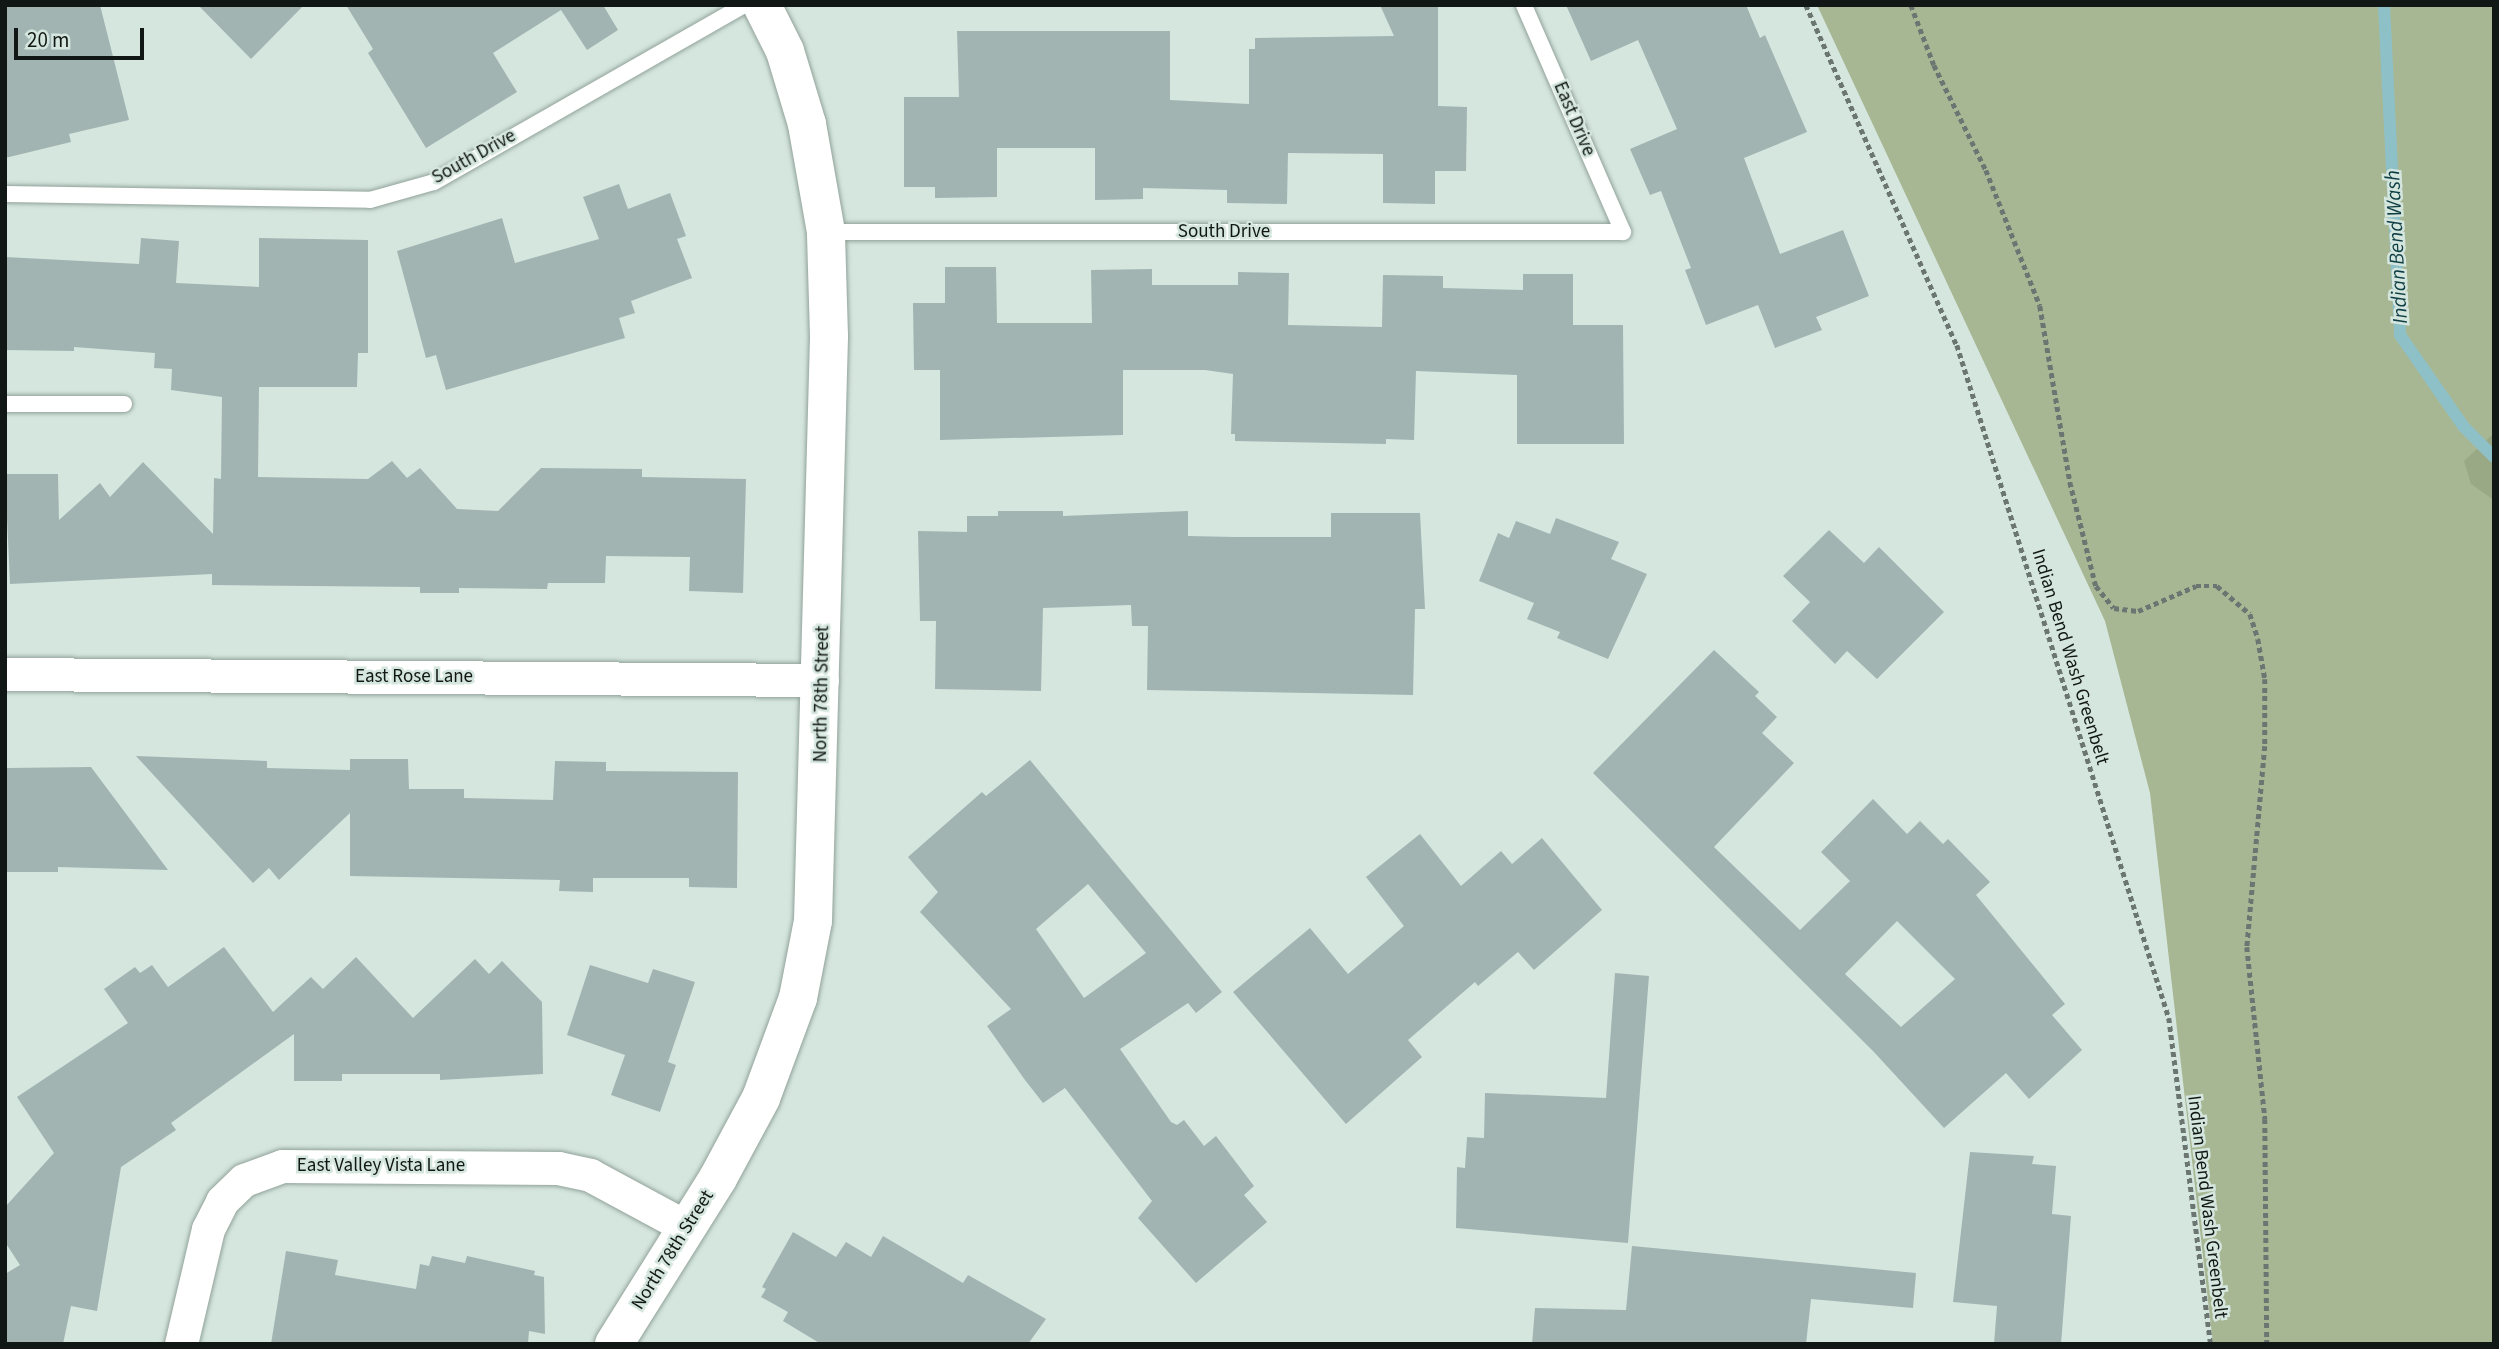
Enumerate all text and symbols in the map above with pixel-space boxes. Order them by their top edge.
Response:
scale bar [18,14,147,58]
text: 20 m [27,25,69,55]
street label: East Drive [1548,78,1600,160]
street label: South Drive [428,125,520,189]
water label: Indian Bend Wash [2379,170,2413,324]
street label: South Drive [1178,221,1270,243]
street label: Indian Bend Wash Greenbelt [2026,546,2114,768]
street label: North 78th Street [809,625,835,763]
street label: East Rose Lane [355,666,473,688]
street label: Indian Bend Wash Greenbelt [2182,1094,2232,1320]
street label: East Valley Vista Lane [297,1155,465,1177]
street label: North 78th Street [627,1186,719,1314]

